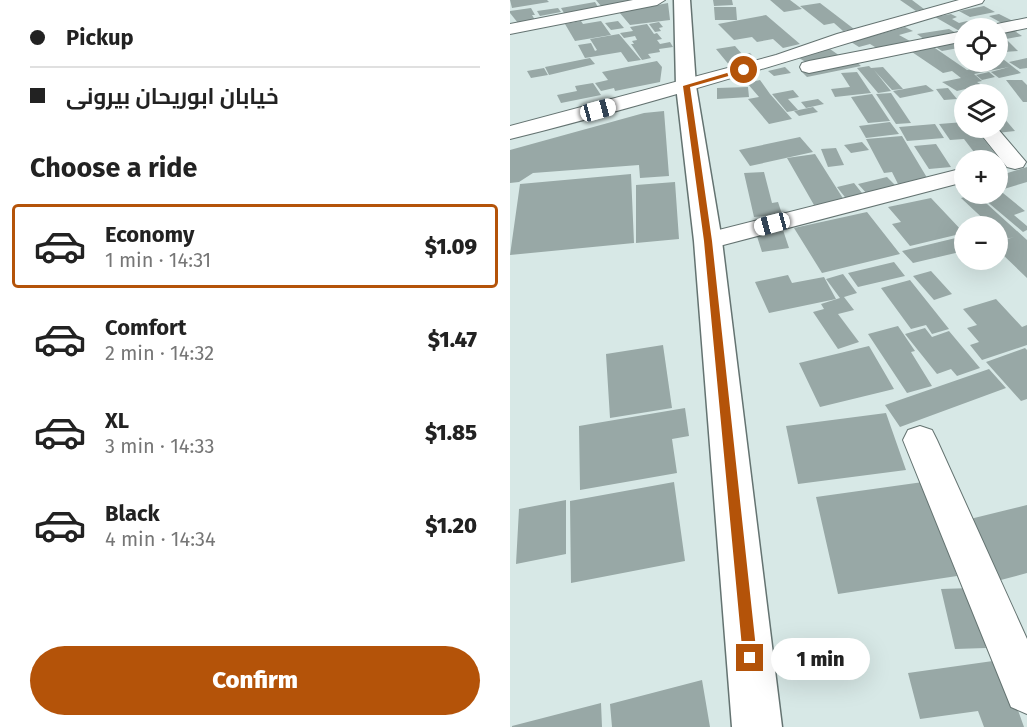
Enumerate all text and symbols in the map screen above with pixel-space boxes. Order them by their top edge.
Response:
map controls [954,18,1008,270]
button: locate [954,18,1008,72]
text: Pickup [66,24,134,51]
route start [730,56,757,83]
text: خیابان ابوریحان بیرونی [66,83,279,110]
button: layers [954,84,1008,138]
car [578,97,618,123]
button: + [954,150,1008,204]
text: Choose a ride [30,152,197,184]
car [752,211,792,237]
button: − [954,216,1008,270]
icon: car [33,219,87,273]
text: Economy [105,221,194,248]
text: $1.09 [425,233,477,260]
text: 1 min · 14:31 [105,248,211,272]
icon: car [33,312,87,366]
text: Comfort [105,314,186,341]
text: $1.47 [428,326,477,353]
text: 2 min · 14:32 [105,341,214,365]
icon: car [33,405,87,459]
text: XL [105,407,129,434]
text: $1.85 [425,419,477,446]
text: 3 min · 14:33 [105,434,214,458]
icon: car [33,498,87,552]
text: Black [105,500,160,527]
text: $1.20 [425,512,477,539]
text: 4 min · 14:34 [105,527,216,551]
callout: 1 min [771,637,870,679]
route end [736,644,763,671]
button: Confirm [30,646,480,715]
text: 1 min [797,647,844,671]

